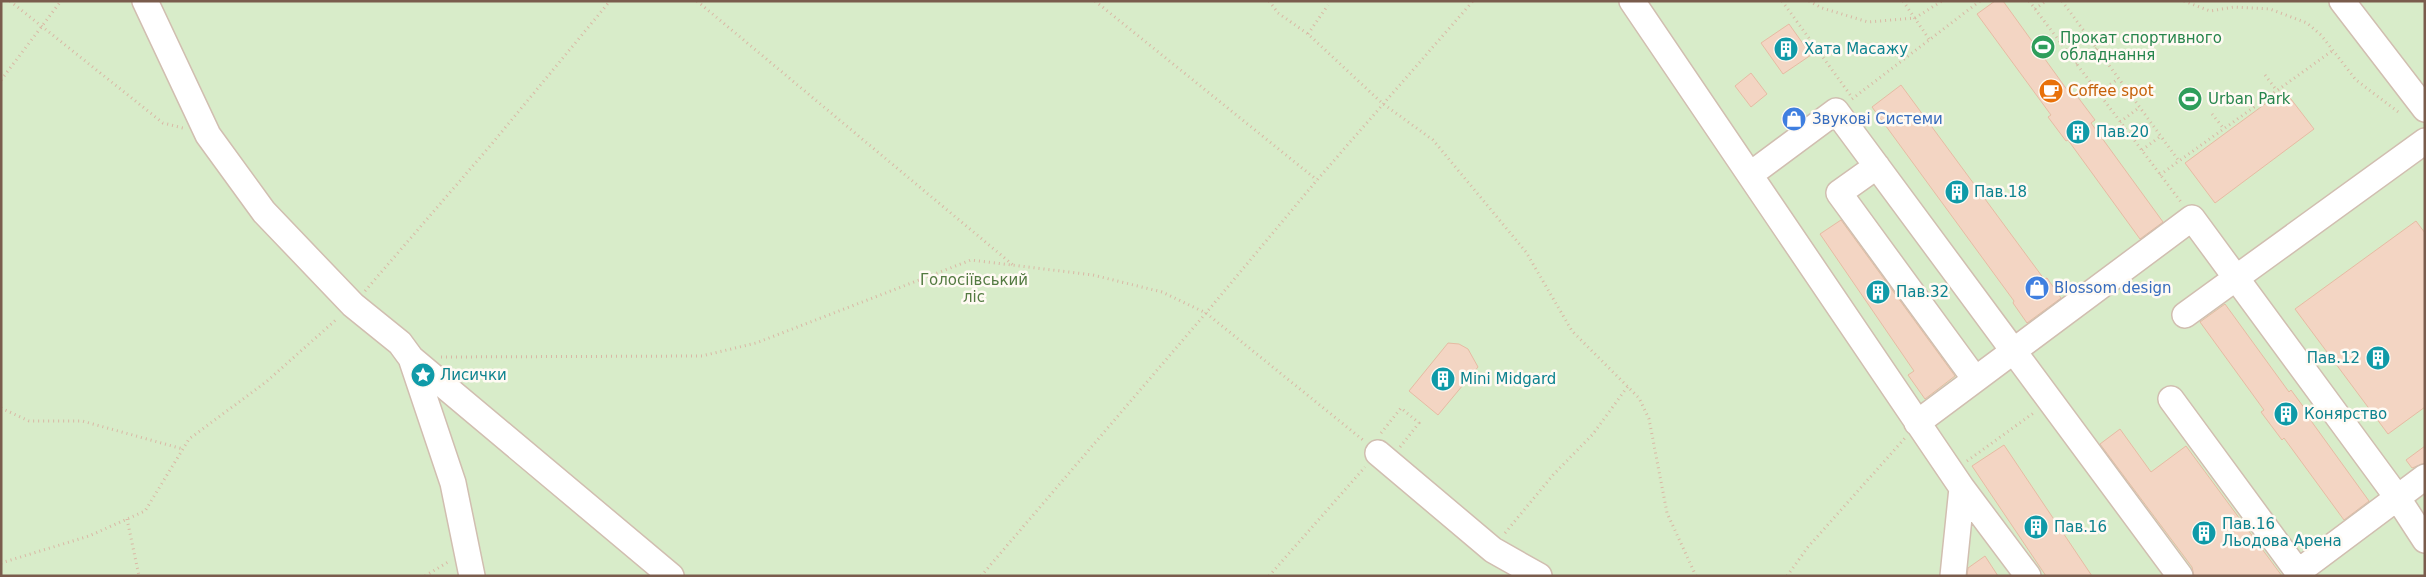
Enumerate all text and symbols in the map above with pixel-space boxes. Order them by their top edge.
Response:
place label: Прокат спортивного обладнання [2060,29,2222,64]
sports icon: Прокат спортивного обладнання [2030,34,2056,60]
building icon: Хата Масажу [1773,36,1799,62]
place label: Хата Масажу [1804,40,1908,58]
cafe icon: Coffee spot [2038,78,2064,104]
place label: Coffee spot [2068,82,2154,100]
sports icon: Urban Park [2177,86,2203,112]
place label: Urban Park [2208,90,2291,108]
shop icon: Звукові Системи [1781,106,1807,132]
place label: Звукові Системи [1812,110,1943,128]
building icon: Пав.20 [2065,119,2091,145]
place label: Пав.20 [2096,123,2149,141]
building icon: Пав.18 [1944,179,1970,205]
place label: Пав.18 [1974,183,2027,201]
park label: Голосіївський ліс [920,271,1028,306]
shop icon: Blossom design [2024,275,2050,301]
building icon: Пав.32 [1865,279,1891,305]
place label: Blossom design [2054,279,2172,297]
place label: Пав.32 [1896,283,1949,301]
building icon: Пав.12 [2365,345,2391,371]
place label: Пав.12 [2307,349,2360,367]
place icon: Лисички [410,362,436,388]
place label: Лисички [440,366,507,384]
building icon: Mini Midgard [1430,366,1456,392]
place label: Mini Midgard [1460,370,1556,388]
building icon: Конярство [2273,401,2299,427]
place label: Конярство [2304,405,2387,423]
building icon: Пав.16 [2023,514,2049,540]
place label: Пав.16 Льодова Арена [2222,515,2342,550]
place label: Пав.16 [2054,518,2107,536]
building icon: Пав.16 Льодова Арена [2191,520,2217,546]

